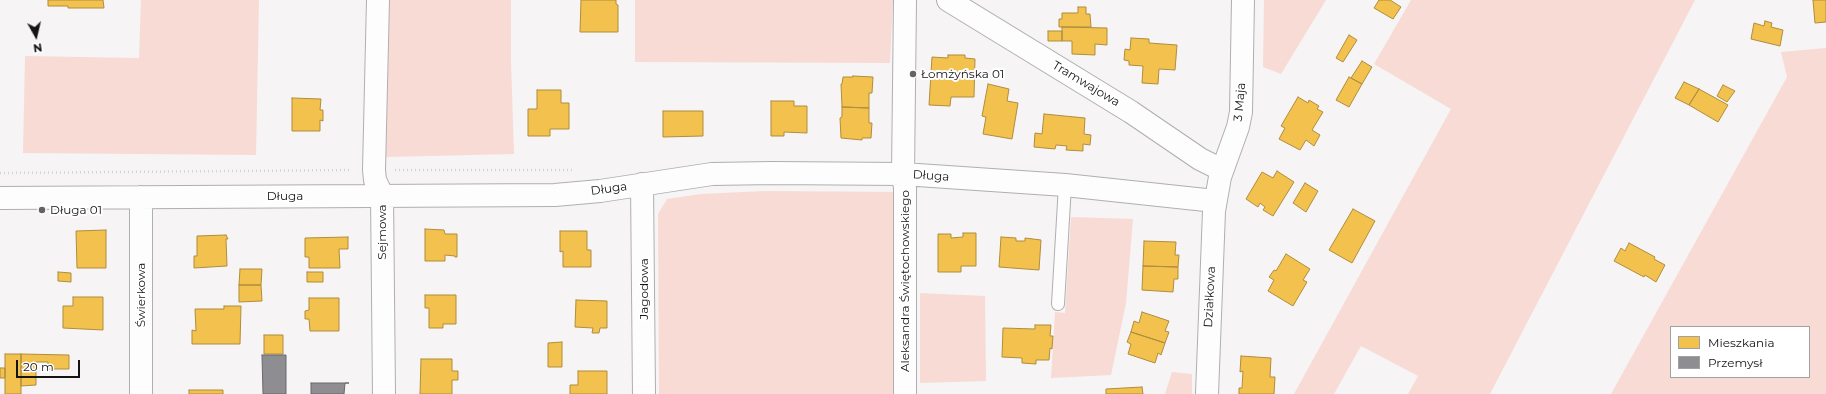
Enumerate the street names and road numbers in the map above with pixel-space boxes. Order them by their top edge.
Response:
street label: Tramwajowa [1050,58,1122,110]
street label: 3 Maja [1231,82,1249,122]
street label: Długa [912,168,950,184]
street label: Długa [590,179,628,199]
street label: Długa [267,189,303,203]
street label: Aleksandra Świętochowskiego [898,190,912,372]
street label: Sejmowa [375,204,389,260]
street label: Jagodowa [637,258,651,320]
street label: Świerkowa [134,263,148,327]
street label: Działkowa [1201,266,1219,328]

